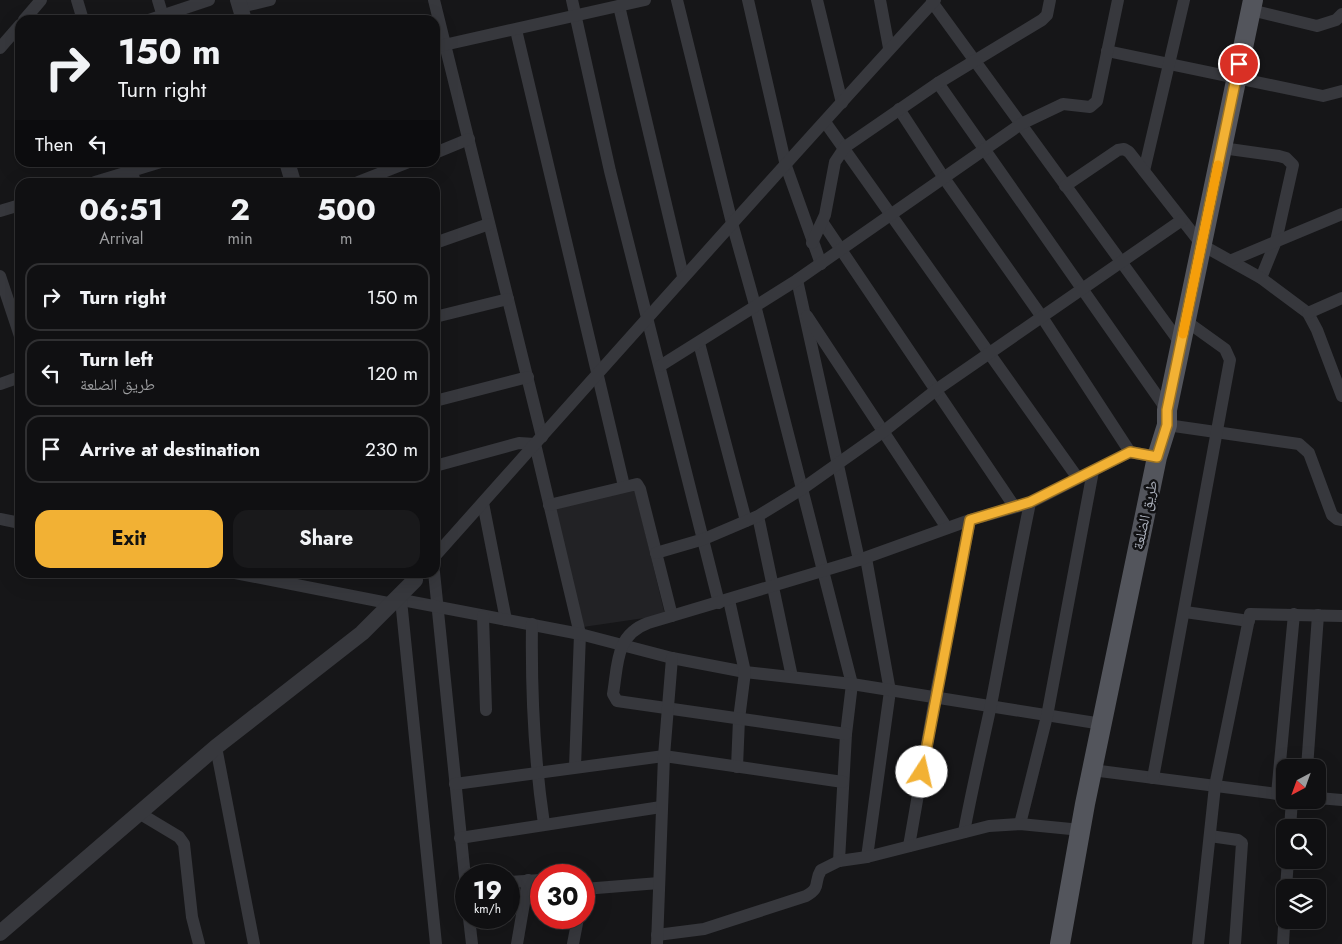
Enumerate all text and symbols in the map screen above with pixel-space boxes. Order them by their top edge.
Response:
text: 150 m [118,27,221,77]
icon: right [35,35,100,100]
pin [1218,43,1260,85]
icon: arrive [1225,50,1253,78]
text: Turn right [118,73,206,105]
icon: left [84,130,112,158]
text: Then [35,131,74,158]
text: 06:51 [79,188,163,231]
text: 2 [230,188,250,231]
text: 500 [317,188,376,231]
text: Arrival [99,227,143,250]
text: min [228,227,253,250]
text: m [340,227,353,250]
icon: right [37,283,65,311]
text: Turn right [80,284,166,311]
text: 150 m [367,284,418,311]
text: Turn left [80,346,153,373]
icon: left [37,359,65,387]
text: 120 m [367,360,418,387]
text: طريق الضلعة [80,373,155,396]
icon: arrive [37,435,65,463]
text: Arrive at destination [80,436,260,463]
text: 230 m [365,436,418,463]
street label: طريق الضلعة [1127,478,1163,552]
button: Exit [35,510,223,568]
button: Share [233,510,420,568]
position arrow [895,745,947,797]
north arrow [1276,759,1326,809]
map controls [1276,759,1326,929]
button: search [1276,819,1326,869]
speed limit sign: 30 [530,864,595,929]
text: 19 [473,872,502,908]
button: layers [1276,879,1326,929]
text: km/h [474,900,501,918]

